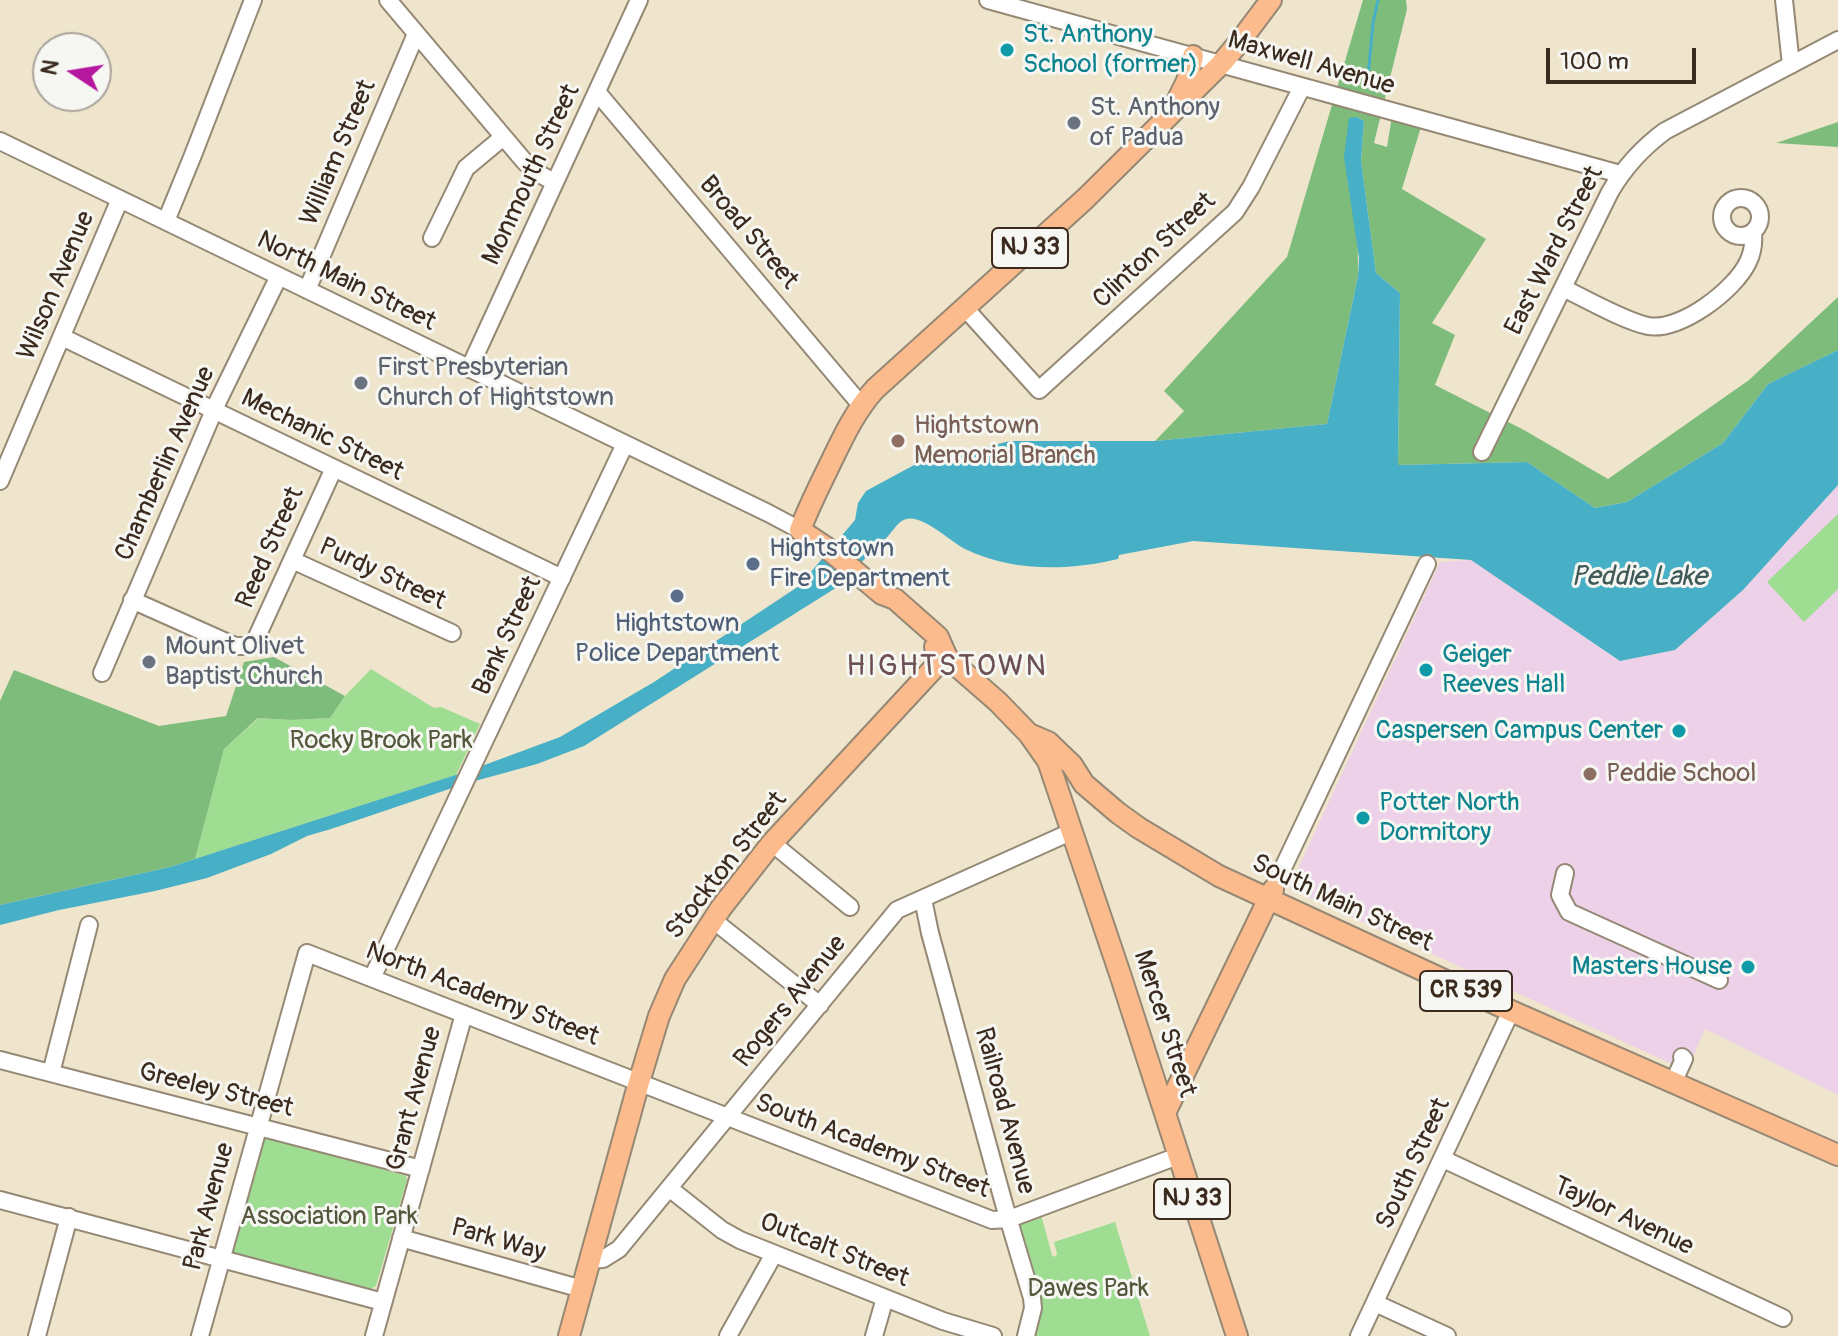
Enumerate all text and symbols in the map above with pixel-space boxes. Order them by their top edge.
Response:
place label: St. Anthony School (former) [1023,19,1198,80]
street label: Maxwell Avenue [1224,25,1398,103]
north arrow [32,32,112,112]
scale bar [1550,32,1700,82]
marker: St. Anthony School (former) [998,41,1016,59]
text: 100 m [1560,47,1629,76]
text: N [35,57,66,78]
street label: William Street [294,75,384,231]
street label: Monmouth Street [476,80,588,270]
place label: St. Anthony of Padua [1090,92,1220,154]
marker: St. Anthony of Padua [1065,114,1083,132]
street label: East Ward Street [1499,161,1611,341]
street label: Broad Street [692,170,804,296]
street label: Clinton Street [1087,186,1223,316]
street label: Wilson Avenue [12,207,102,365]
street label: North Main Street [251,225,441,339]
road number: NJ 33 [992,228,1068,268]
place label: First Presbyterian Church of Hightstown [377,352,614,414]
street label: Chamberlin Avenue [109,362,223,566]
marker: First Presbyterian Church of Hightstown [352,374,370,392]
street label: Mechanic Street [236,383,408,489]
place label: Hightstown Memorial Branch [914,410,1096,472]
marker: Hightstown Memorial Branch [889,432,907,450]
street label: Reed Street [230,482,312,614]
street label: Purdy Street [314,532,450,618]
place label: Hightstown Fire Department [769,533,950,594]
marker: Hightstown Fire Department [744,555,762,573]
water label: Peddie Lake [1571,561,1707,595]
street label: Bank Street [467,572,549,700]
marker: Hightstown Police Department [668,587,686,605]
place label: Hightstown Police Department [575,608,779,670]
place label: Mount Olivet Baptist Church [165,631,323,692]
place label: Geiger Reeves Hall [1442,639,1565,700]
district label: HIGHTSTOWN [846,649,1048,685]
marker: Mount Olivet Baptist Church [140,653,158,671]
marker: Geiger Reeves Hall [1417,661,1435,679]
place label: Caspersen Campus Center [1375,715,1663,747]
marker: Caspersen Campus Center [1670,722,1688,740]
park label: Rocky Brook Park [289,725,473,757]
place label: Peddie School [1606,758,1756,790]
marker: Peddie School [1581,765,1599,783]
street label: Stockton Street [660,786,794,946]
place label: Potter North Dormitory [1379,787,1520,848]
marker: Potter North Dormitory [1354,809,1372,827]
street label: South Main Street [1246,848,1438,960]
street label: Rogers Avenue [728,929,854,1075]
street label: North Academy Street [361,936,603,1054]
street label: Mercer Street [1126,947,1202,1101]
place label: Masters House [1572,951,1732,983]
marker: Masters House [1739,958,1757,976]
road number: CR 539 [1420,971,1512,1011]
street label: Grant Avenue [381,1023,449,1175]
street label: Railroad Avenue [967,1024,1041,1198]
street label: Greeley Street [136,1057,296,1125]
street label: South Academy Street [750,1088,994,1206]
street label: South Street [1370,1094,1458,1234]
street label: Park Avenue [178,1140,242,1274]
street label: Taylor Avenue [1548,1171,1698,1263]
road number: NJ 33 [1154,1179,1230,1219]
park label: Association Park [240,1201,418,1233]
street label: Outcalt Street [755,1207,913,1295]
street label: Park Way [447,1213,549,1269]
park label: Dawes Park [1027,1273,1149,1305]

